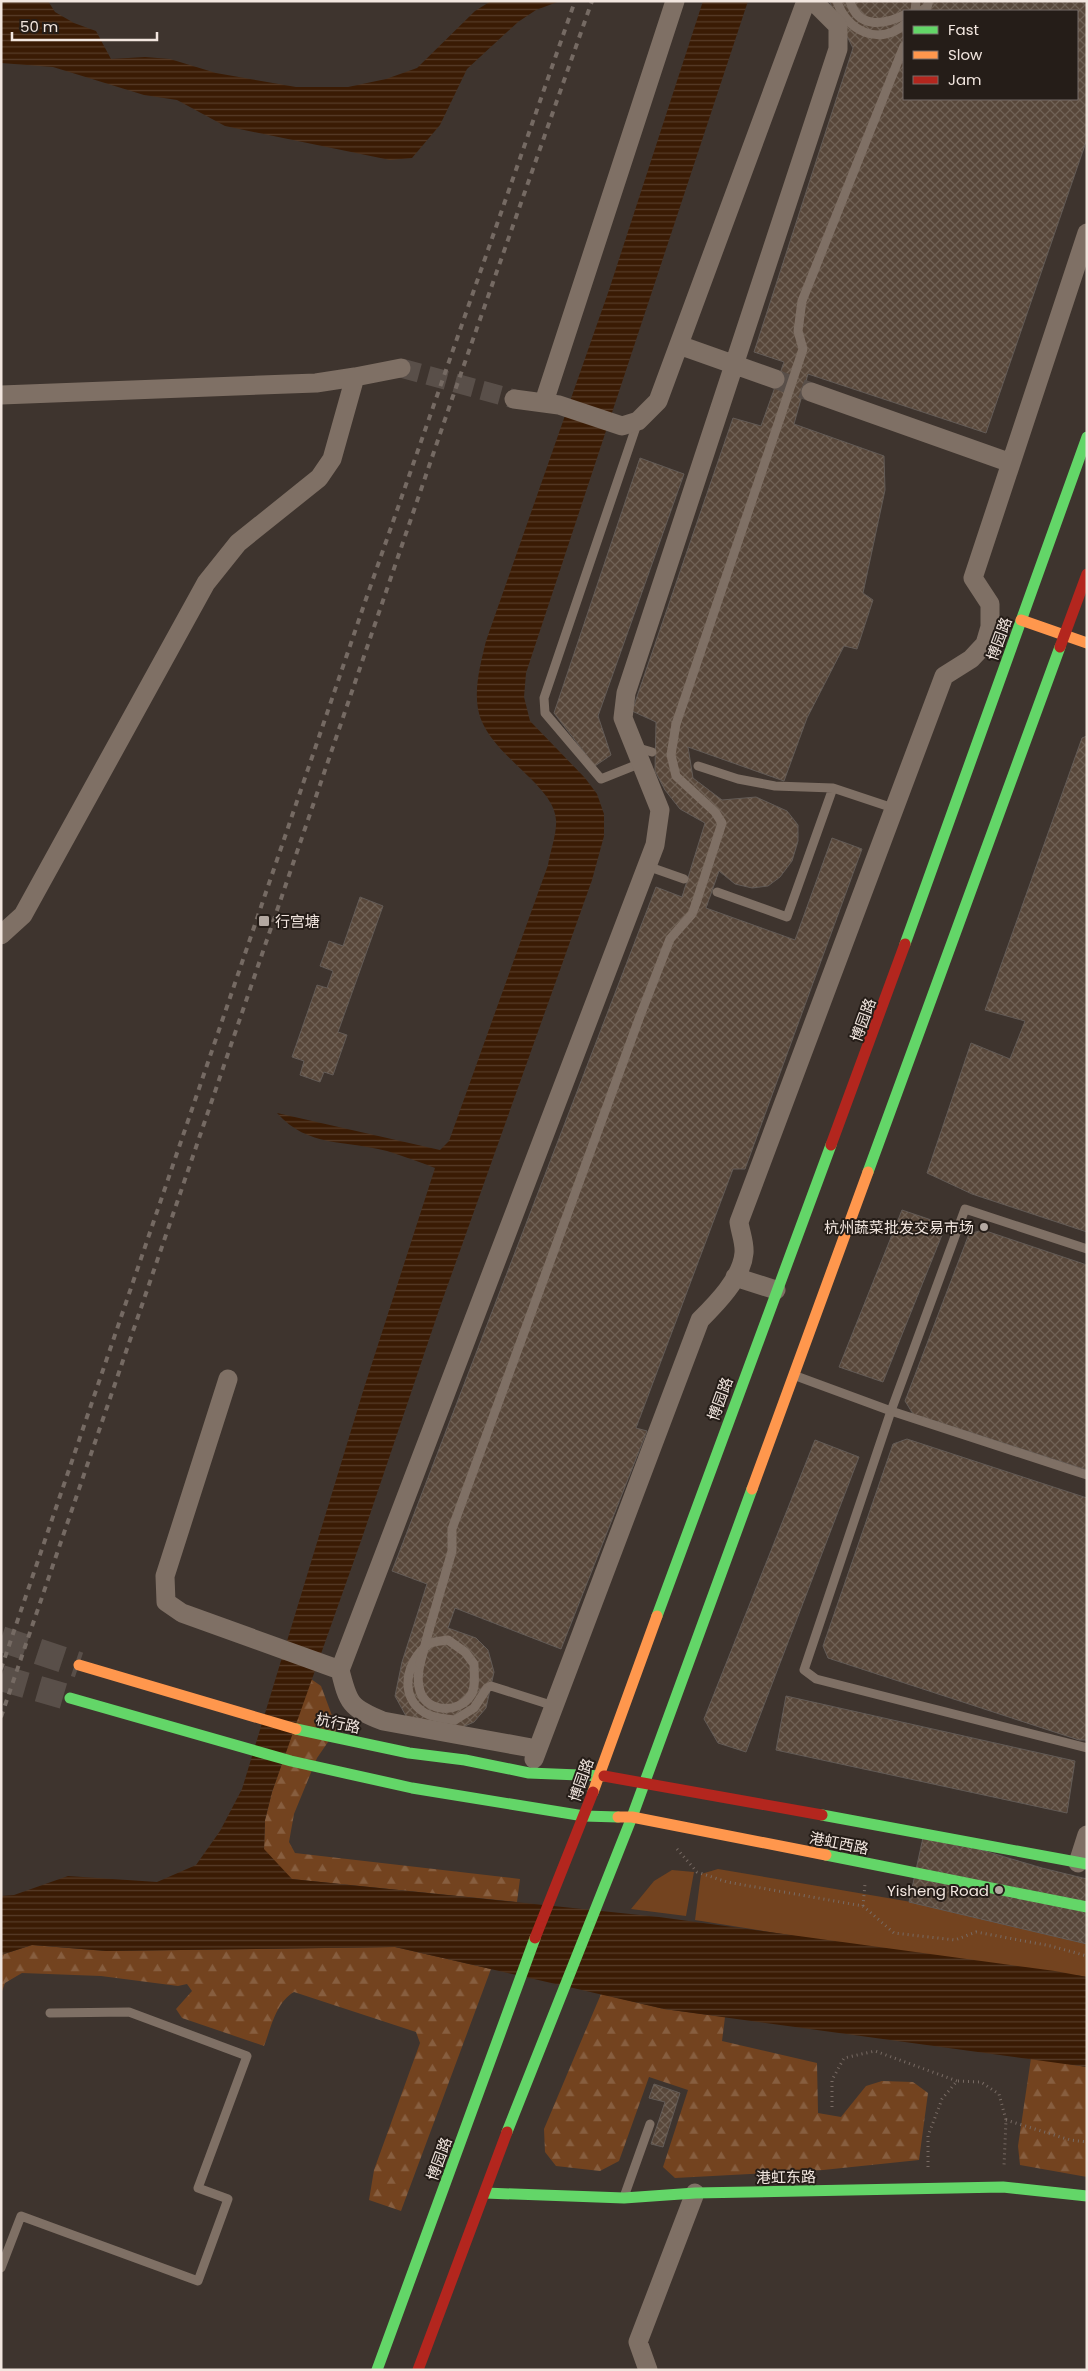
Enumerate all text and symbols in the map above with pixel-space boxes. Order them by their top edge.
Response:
scale bar [12,10,158,42]
legend [903,10,1078,100]
text: 50 m [20,16,58,37]
text: Fast [948,19,979,40]
text: Slow [948,44,983,65]
text: Jam [948,69,982,90]
street label: 博园路 [981,614,1017,664]
place label: 行宫塘 [275,911,320,932]
marker: 行宫塘 [257,914,271,928]
street label: 博园路 [845,995,881,1045]
place label: 杭州蔬菜批发交易市场 [824,1217,974,1238]
marker: 杭州蔬菜批发交易市场 [978,1221,990,1233]
street label: 博园路 [702,1374,738,1424]
street label: 杭行路 [314,1708,362,1738]
street label: 博园路 [564,1755,598,1805]
street label: 港虹西路 [808,1827,870,1859]
place label: Yisheng Road [887,1880,989,1901]
marker: Yisheng Road [993,1884,1005,1896]
street label: 博园路 [421,2134,457,2184]
street label: 港虹东路 [756,2166,816,2188]

